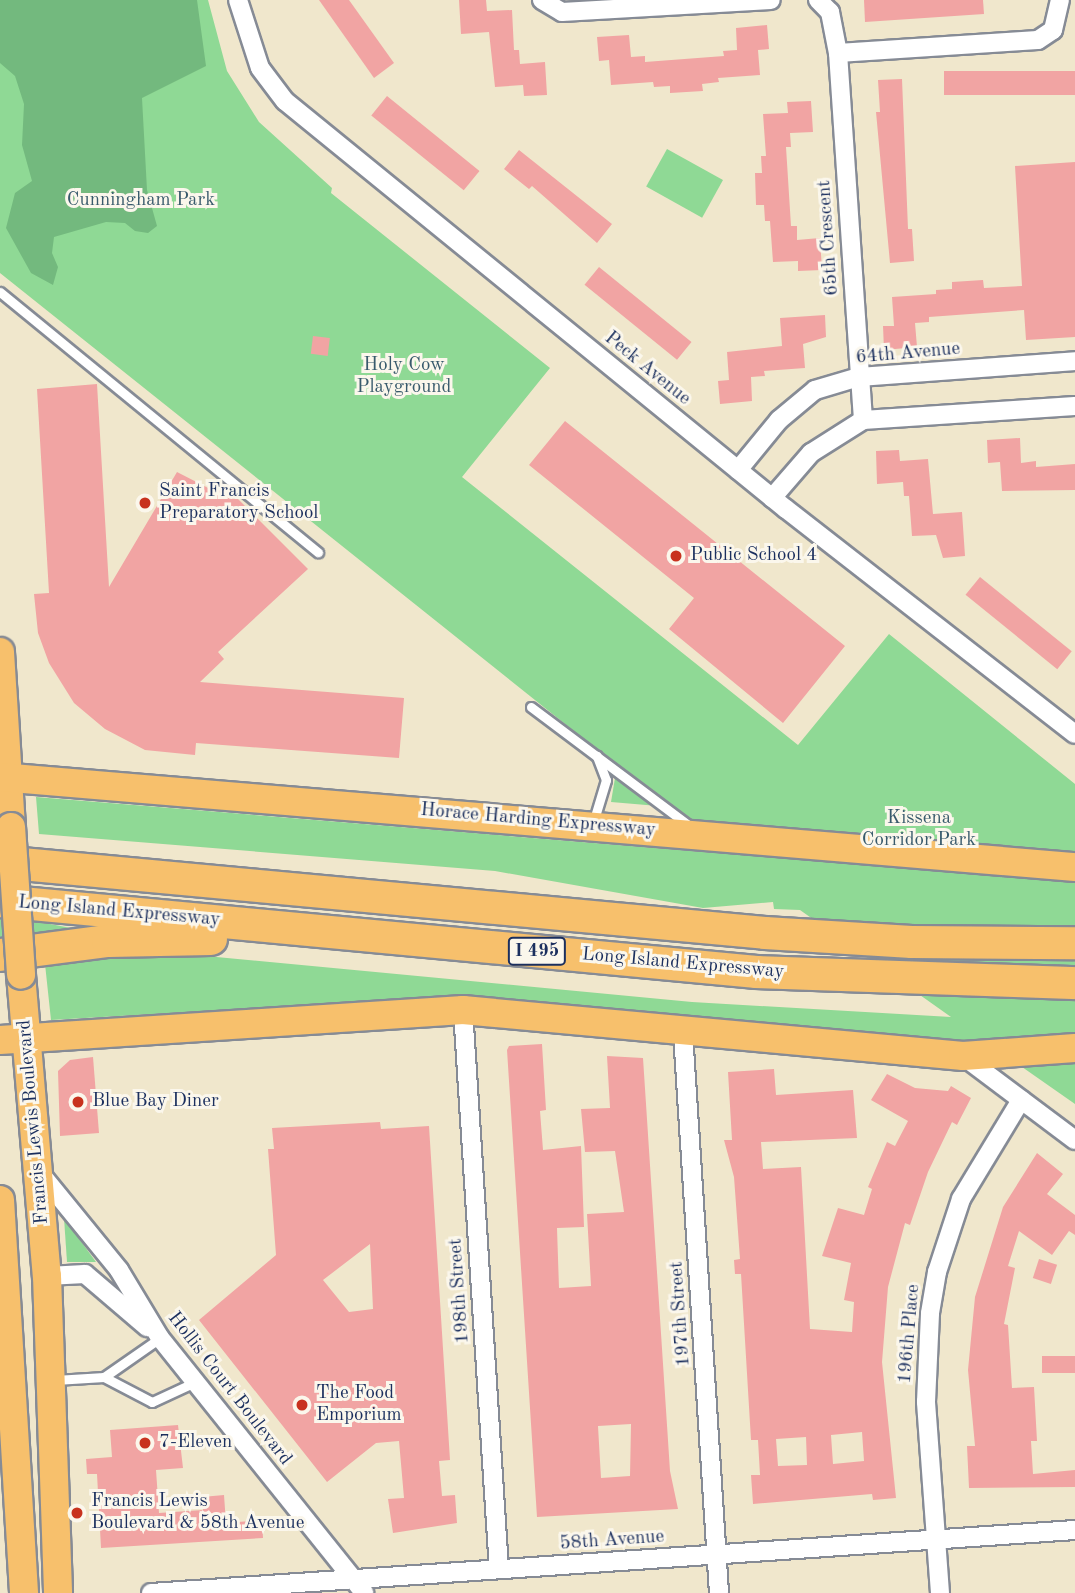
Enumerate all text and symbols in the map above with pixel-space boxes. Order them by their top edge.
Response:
street label: 65th Crescent [814,179,844,297]
park label: Cunningham Park [67,190,215,212]
street label: Peck Avenue [599,327,695,411]
street label: 64th Avenue [855,338,961,370]
park label: Holy Cow Playground [357,355,451,399]
place label: Saint Francis Preparatory School [159,481,318,525]
marker: Saint Francis Preparatory School [137,495,153,511]
place label: Public School 4 [690,545,817,567]
marker: Public School 4 [668,548,684,564]
street label: Horace Harding Expressway [419,799,657,843]
park label: Kissena Corridor Park [862,808,976,852]
street label: Long Island Expressway [17,892,221,932]
road number: I 495 [507,936,567,966]
street label: Long Island Expressway [581,944,785,984]
street label: Francis Lewis Boulevard [14,1019,54,1225]
place label: Blue Bay Diner [92,1091,219,1113]
marker: Blue Bay Diner [70,1094,86,1110]
street label: 198th Street [445,1237,475,1345]
street label: 197th Street [666,1260,696,1368]
street label: 196th Place [894,1283,926,1385]
street label: Hollis Court Boulevard [162,1308,296,1470]
place label: The Food Emporium [316,1383,402,1427]
marker: The Food Emporium [294,1397,310,1413]
place label: 7-Eleven [159,1432,232,1454]
marker: 7-Eleven [137,1435,153,1451]
place label: Francis Lewis Boulevard & 58th Avenue [91,1491,304,1535]
marker: Francis Lewis Boulevard & 58th Avenue [69,1505,85,1521]
street label: 58th Avenue [559,1526,665,1556]

